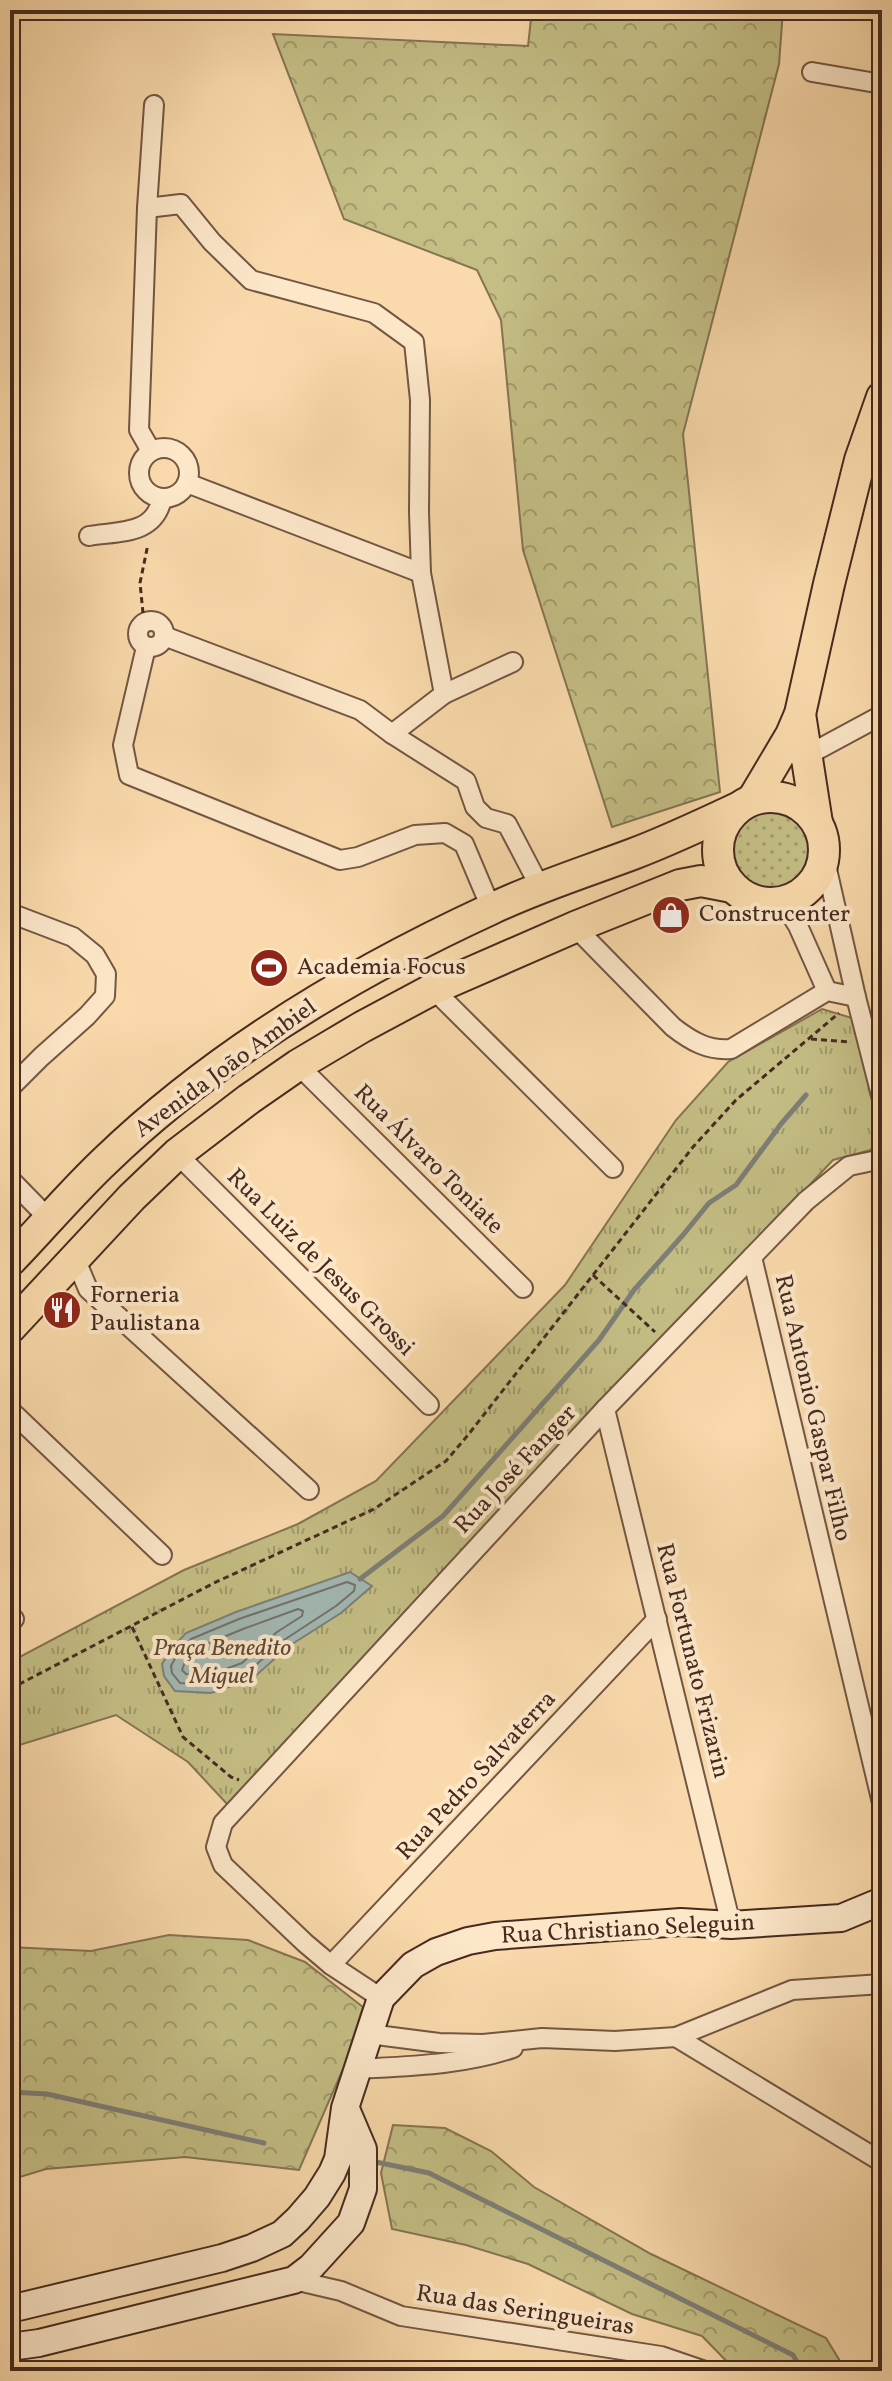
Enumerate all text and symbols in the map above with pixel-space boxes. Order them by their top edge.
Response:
shop icon: Construcenter [650,894,692,936]
place label: Construcenter [699,898,850,932]
sports icon: Academia Focus [248,947,290,989]
place label: Academia Focus [297,951,466,985]
street label: Avenida João Ambiel [128,991,324,1147]
street label: Rua Álvaro Toniate [345,1077,511,1243]
street label: Rua Luiz de Jesus Grossi [218,1161,422,1365]
street label: Rua Antonio Gaspar Filho [765,1271,859,1545]
place label: Forneria Paulistana [90,1279,201,1341]
restaurant icon: Forneria Paulistana [41,1289,83,1331]
street label: Rua José Fanger [447,1398,585,1542]
street label: Rua Fortunato Frizarin [646,1540,738,1782]
park label: Praça Benedito Miguel [153,1632,291,1694]
street label: Rua Pedro Salvaterra [389,1684,565,1868]
street label: Rua Christiano Seleguin [500,1906,756,1954]
street label: Rua das Seringueiras [414,2277,636,2345]

